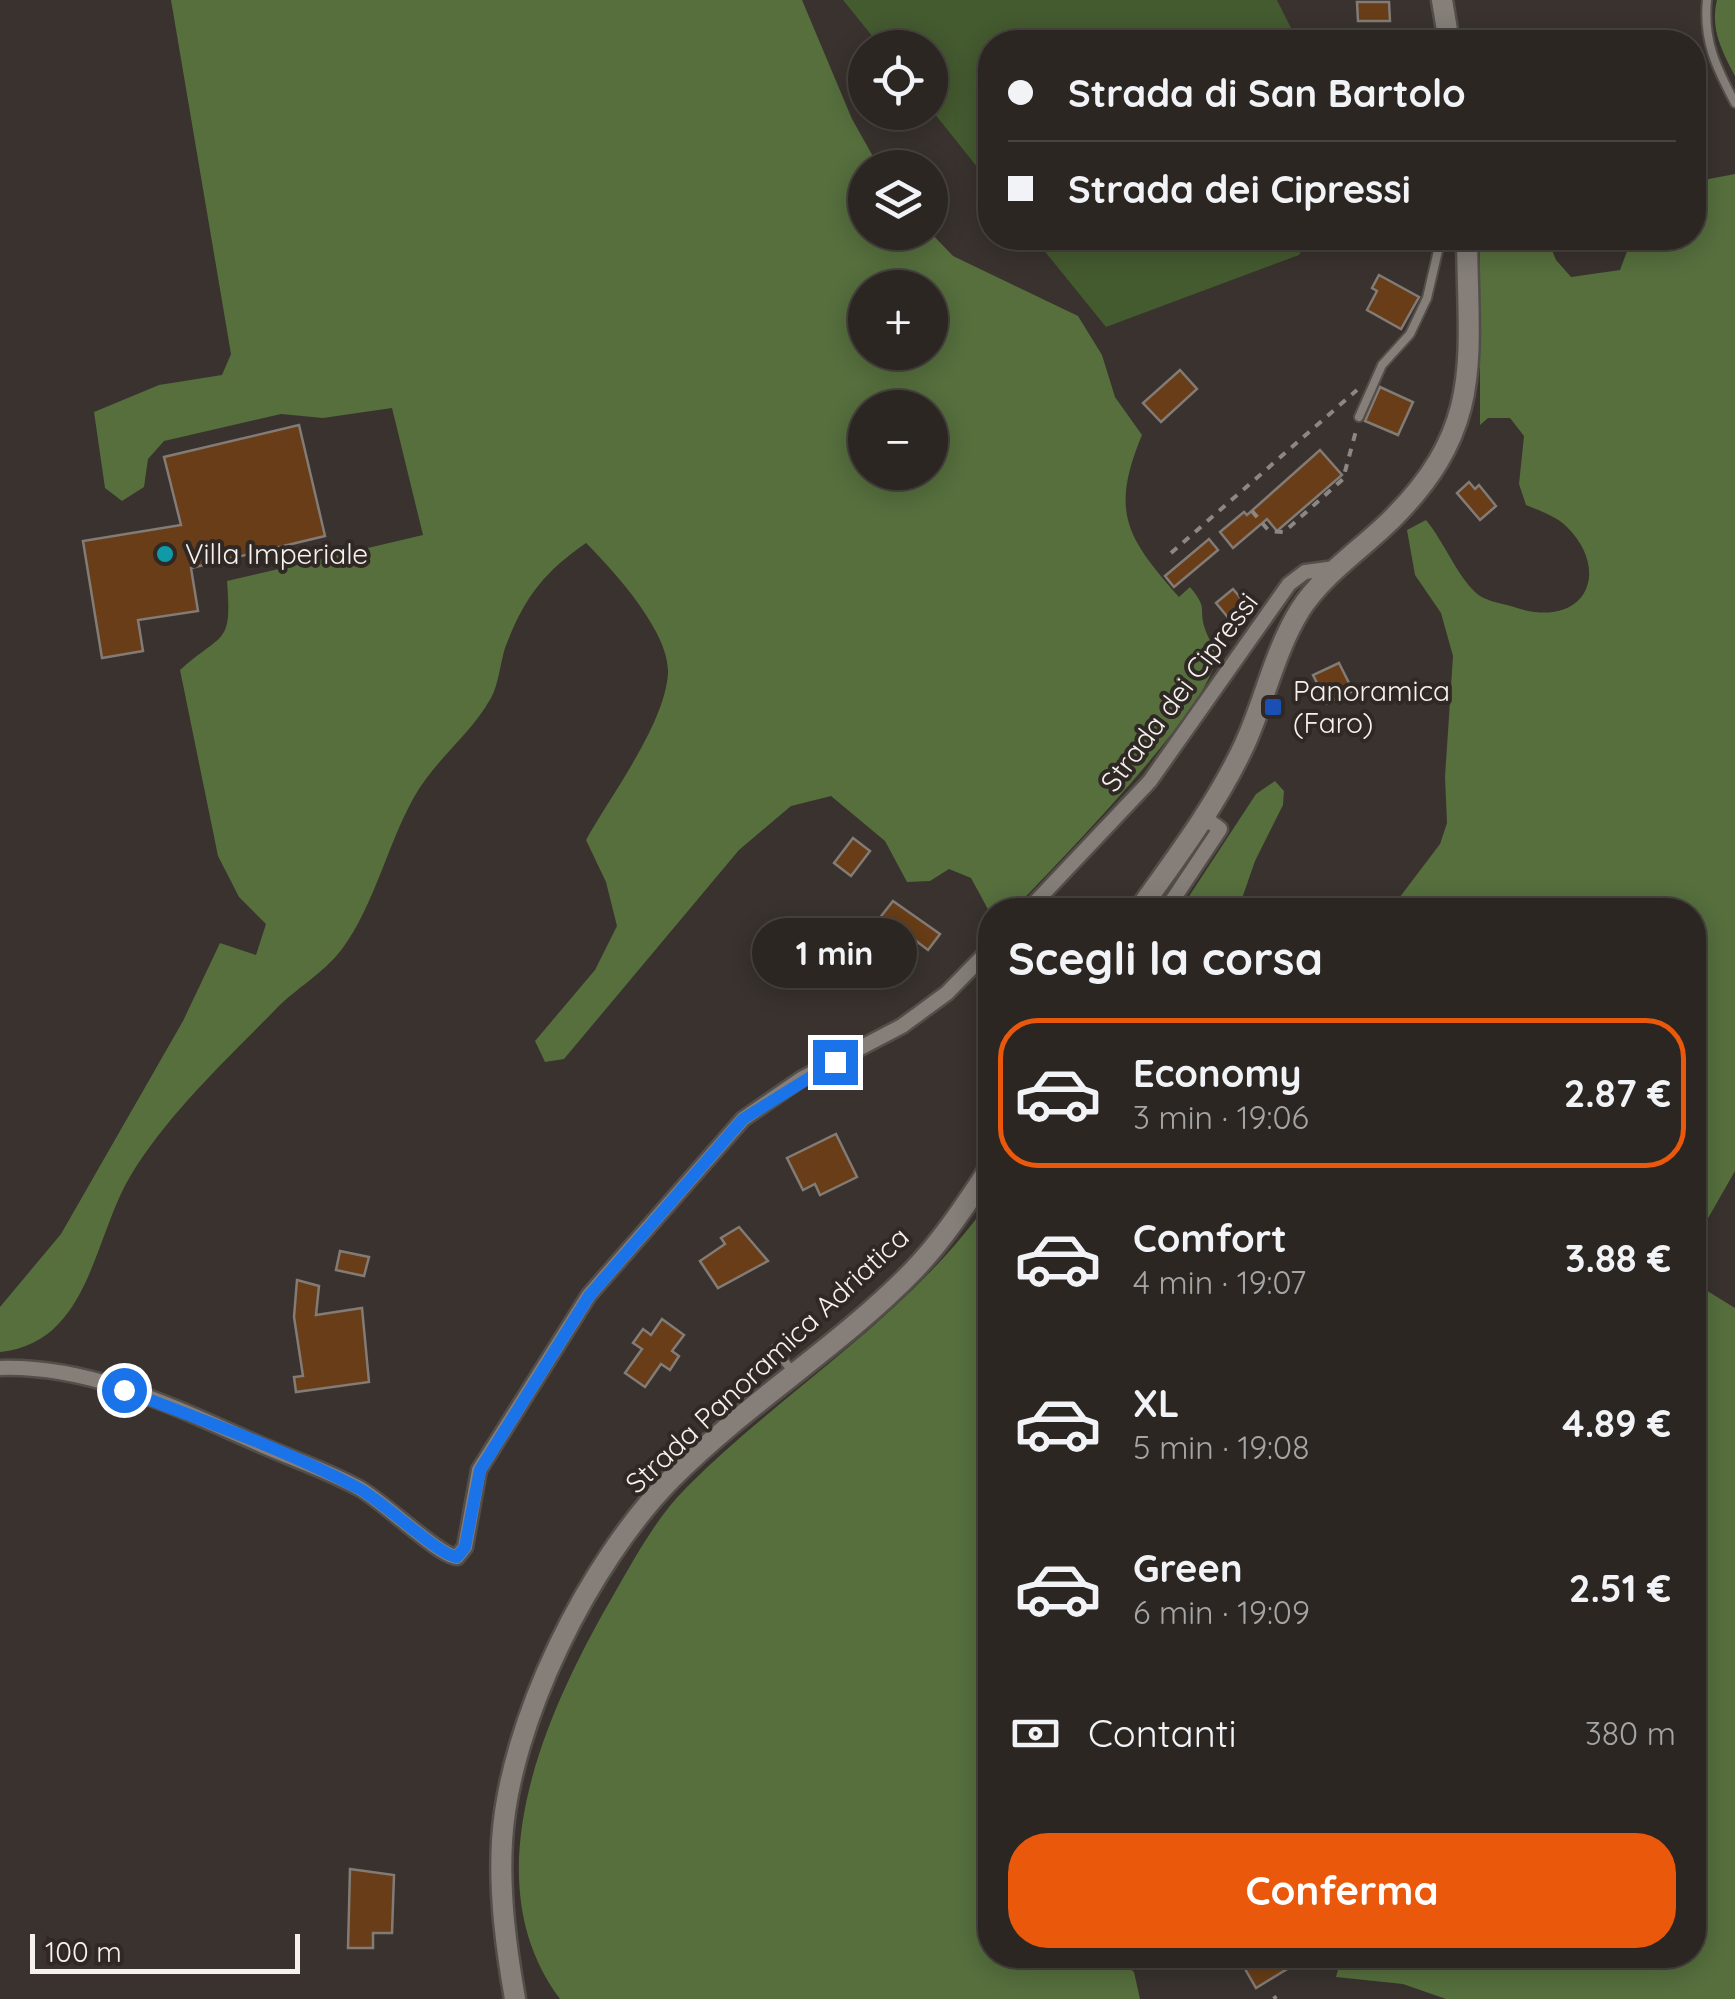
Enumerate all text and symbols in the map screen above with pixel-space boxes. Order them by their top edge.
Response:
map controls [848,30,948,490]
button: locate [848,30,948,130]
text: Strada di San Bartolo [1068,69,1466,117]
button: layers [848,150,948,250]
text: Strada dei Cipressi [1068,165,1411,213]
button: + [848,270,948,370]
button: − [848,390,948,490]
place label: Villa Imperiale [185,536,368,571]
marker: Villa Imperiale [154,543,176,565]
street label: Strada dei Cipressi [1092,585,1265,798]
place label: Panoramica (Faro) [1293,673,1450,740]
marker: Panoramica (Faro) [1262,696,1284,718]
callout: 1 min [752,917,918,987]
text: Scegli la corsa [1008,930,1323,986]
text: 1 min [796,933,873,973]
route end [813,1040,858,1085]
icon: car [1013,1048,1103,1138]
text: Economy [1133,1049,1302,1097]
text: 2.87 € [1564,1069,1671,1117]
text: 3 min · 19:06 [1133,1097,1309,1137]
icon: car [1013,1213,1103,1303]
text: Comfort [1133,1214,1287,1262]
street label: Strada Panoramica Adriatica [618,1219,916,1500]
text: 3.88 € [1565,1234,1671,1282]
text: 4 min · 19:07 [1133,1262,1306,1302]
route start [102,1368,147,1413]
icon: car [1013,1378,1103,1468]
text: XL [1133,1379,1179,1427]
text: 4.89 € [1562,1399,1671,1447]
text: 5 min · 19:08 [1133,1427,1309,1467]
icon: car [1013,1543,1103,1633]
text: Green [1133,1544,1243,1592]
text: 2.51 € [1569,1564,1671,1612]
text: 6 min · 19:09 [1133,1592,1310,1632]
icon: cash [1008,1706,1063,1761]
text: Contanti [1088,1709,1237,1757]
text: 380 m [1585,1713,1676,1753]
button: Conferma [1008,1833,1676,1948]
scale bar [30,1929,300,1974]
text: 100 m [45,1934,122,1969]

